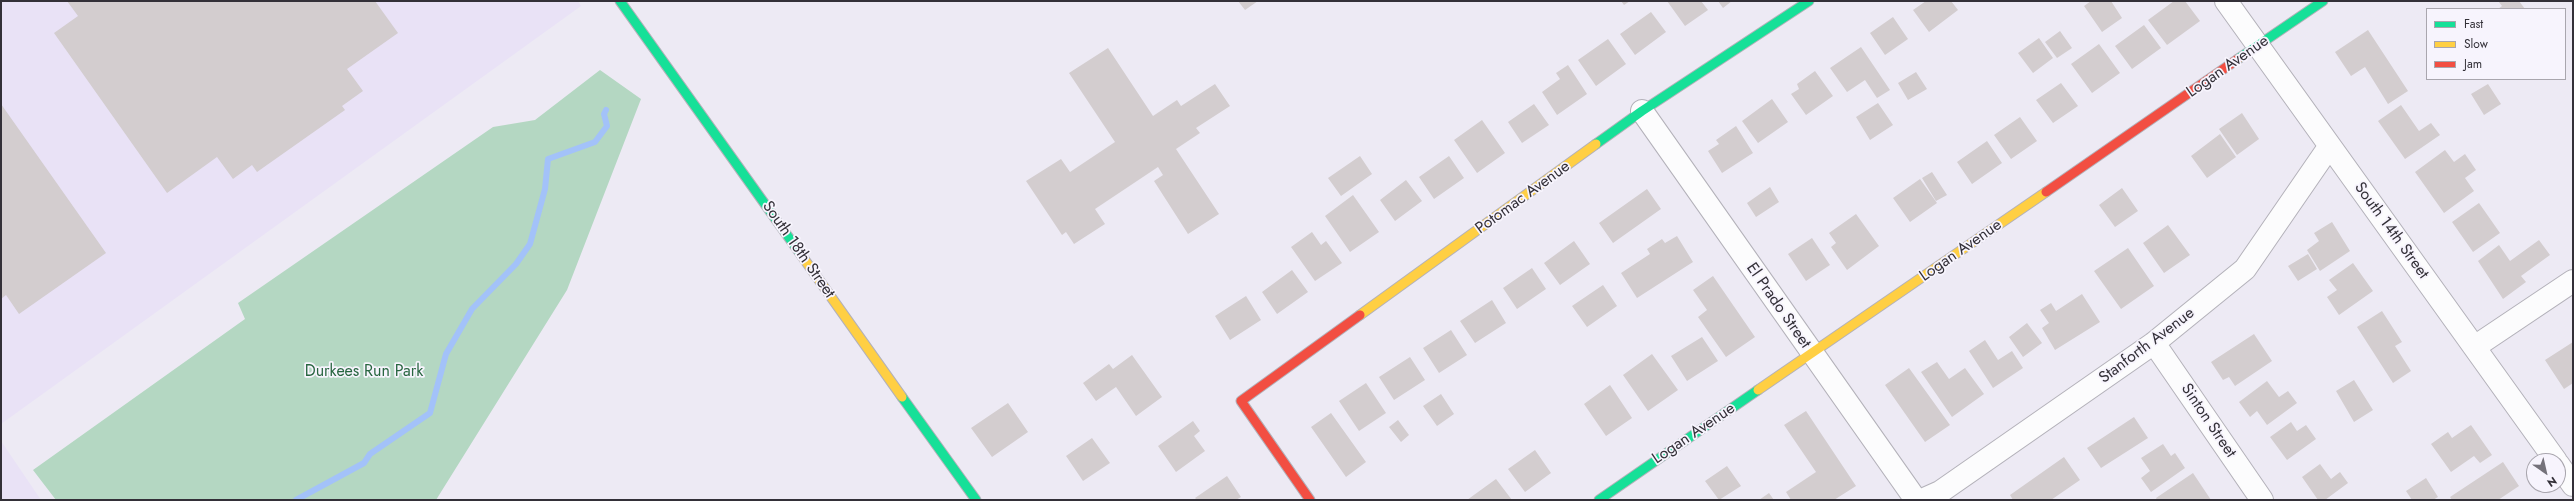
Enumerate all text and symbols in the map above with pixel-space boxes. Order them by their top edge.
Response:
legend [2426,8,2566,80]
text: Fast [2464,15,2483,33]
street label: Logan Avenue [2183,32,2273,102]
text: Slow [2464,35,2488,53]
text: Jam [2464,55,2482,73]
street label: Potomac Avenue [1472,157,1574,239]
street label: South 14th Street [2350,179,2432,283]
street label: South 18th Street [757,198,839,302]
street label: Logan Avenue [1916,216,2006,286]
street label: El Prado Street [1742,260,1814,352]
street label: Stanforth Avenue [2096,304,2198,388]
park label: Durkees Run Park [305,362,423,382]
street label: Sinton Street [2176,380,2240,462]
street label: Logan Avenue [1649,399,1739,469]
north arrow [2526,453,2566,493]
text: N [2544,473,2560,491]

